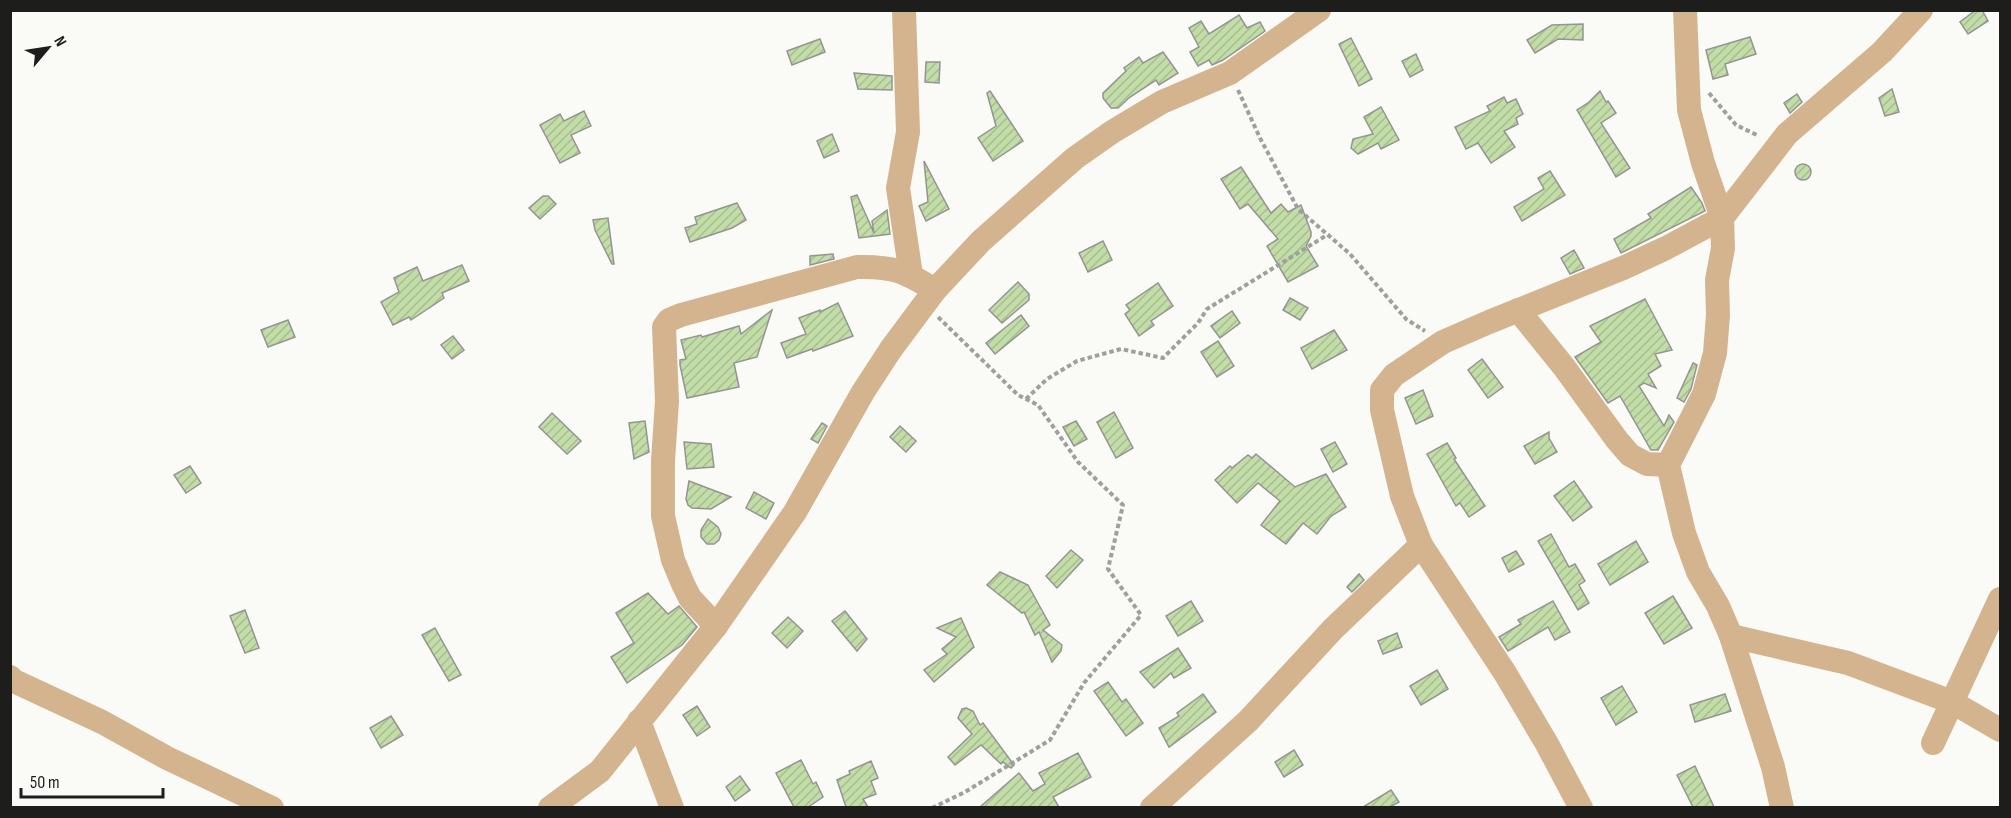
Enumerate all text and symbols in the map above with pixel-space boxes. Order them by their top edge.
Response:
north arrow [18,18,78,78]
text: N [49,33,70,50]
scale bar [21,761,164,799]
text: 50 m [30,772,60,793]

